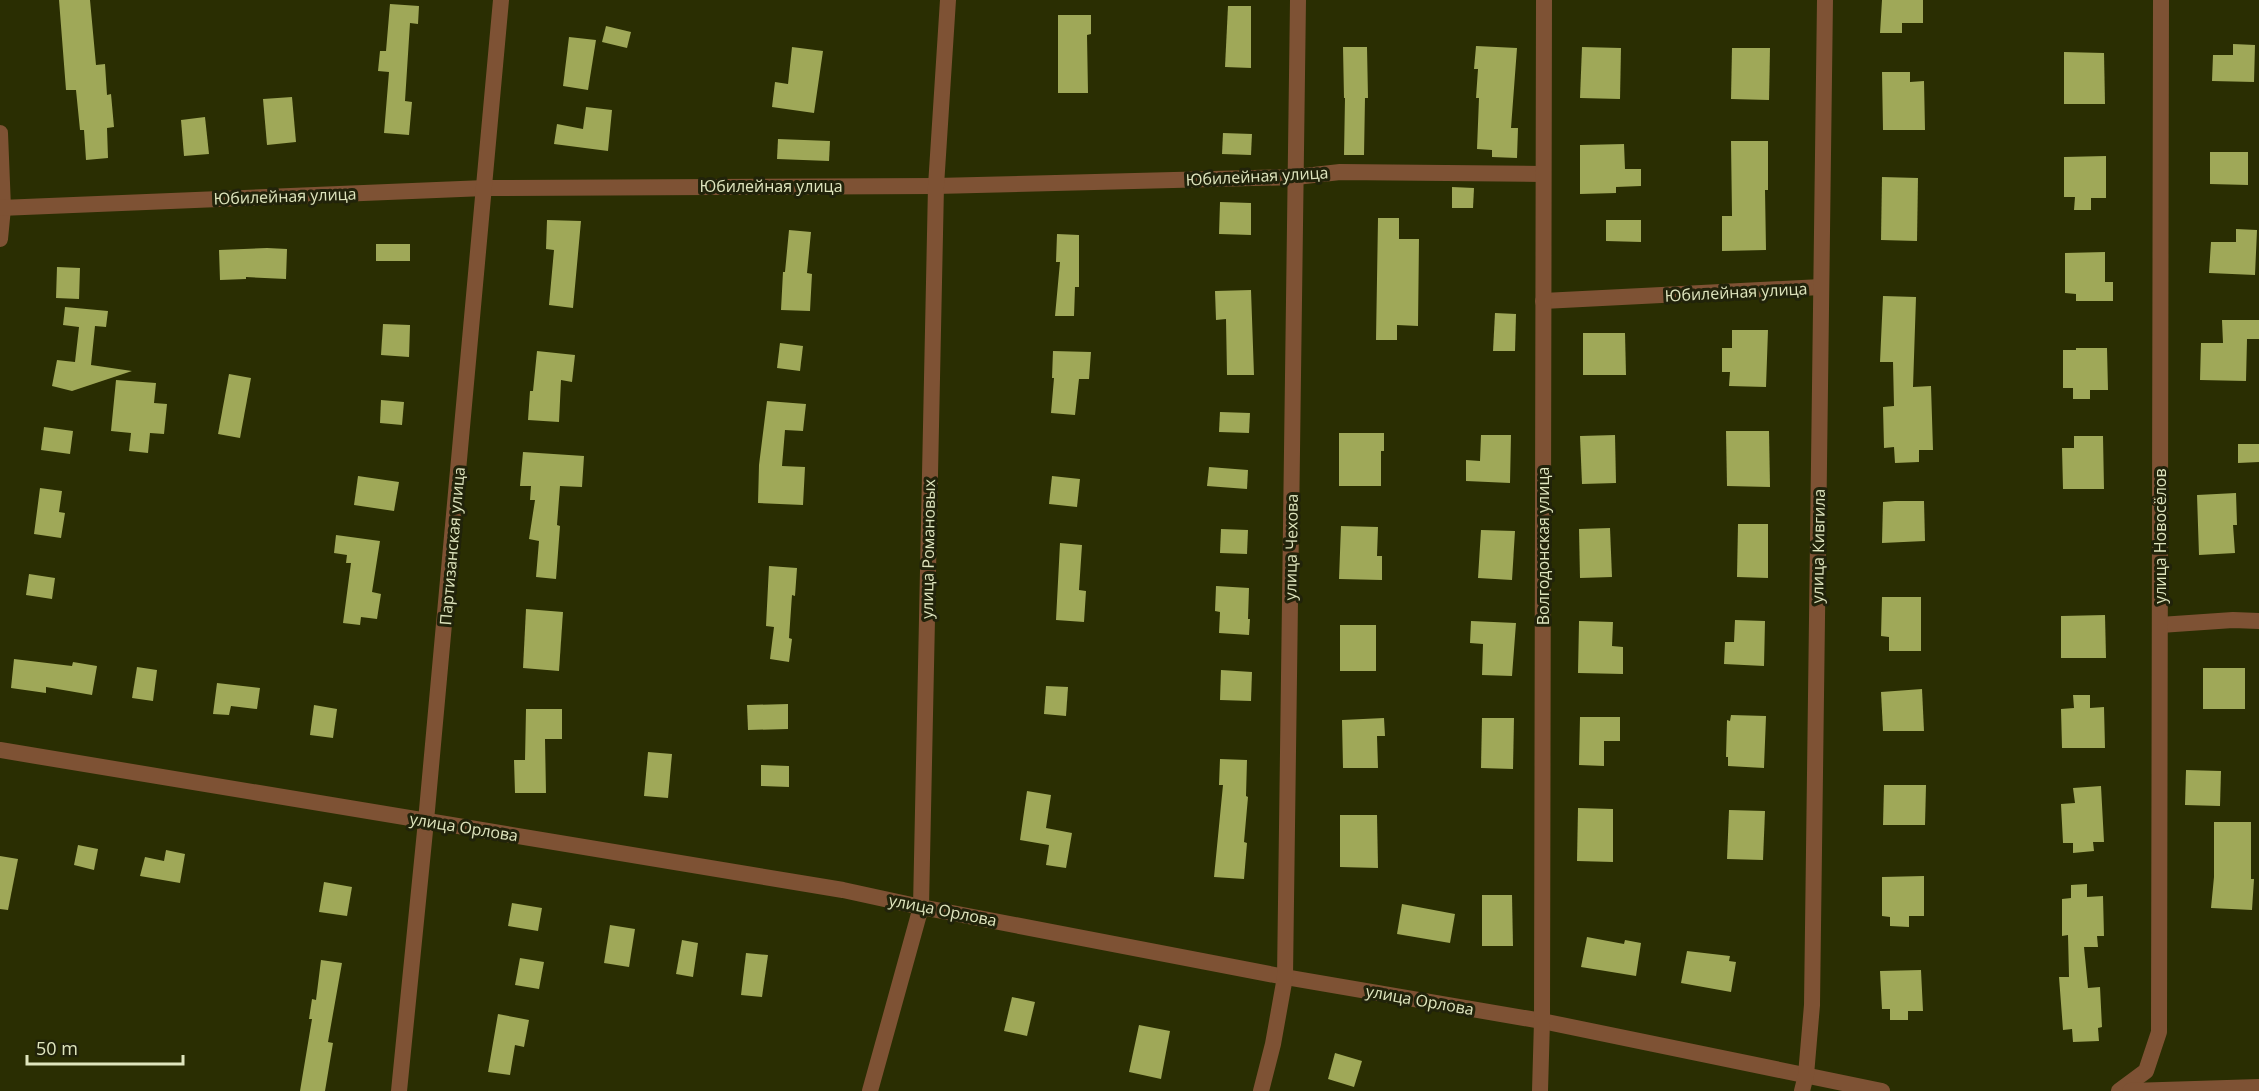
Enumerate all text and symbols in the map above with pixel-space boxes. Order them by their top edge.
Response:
street label: Юбилейная улица [1185,161,1329,191]
street label: Юбилейная улица [699,175,843,197]
street label: Юбилейная улица [213,183,357,209]
street label: Юбилейная улица [1664,277,1808,307]
street label: Партизанская улица [434,466,470,626]
street label: Волгодонская улица [1532,467,1554,625]
street label: улица Новосёлов [2149,468,2171,604]
street label: улица Романовых [916,478,940,619]
street label: улица Кивгила [1806,488,1830,604]
street label: улица Чехова [1279,494,1303,600]
street label: улица Орлова [408,808,520,846]
street label: улица Орлова [887,889,999,931]
street label: улица Орлова [1364,980,1476,1020]
scale bar [27,1028,183,1066]
text: 50 m [36,1036,78,1060]

